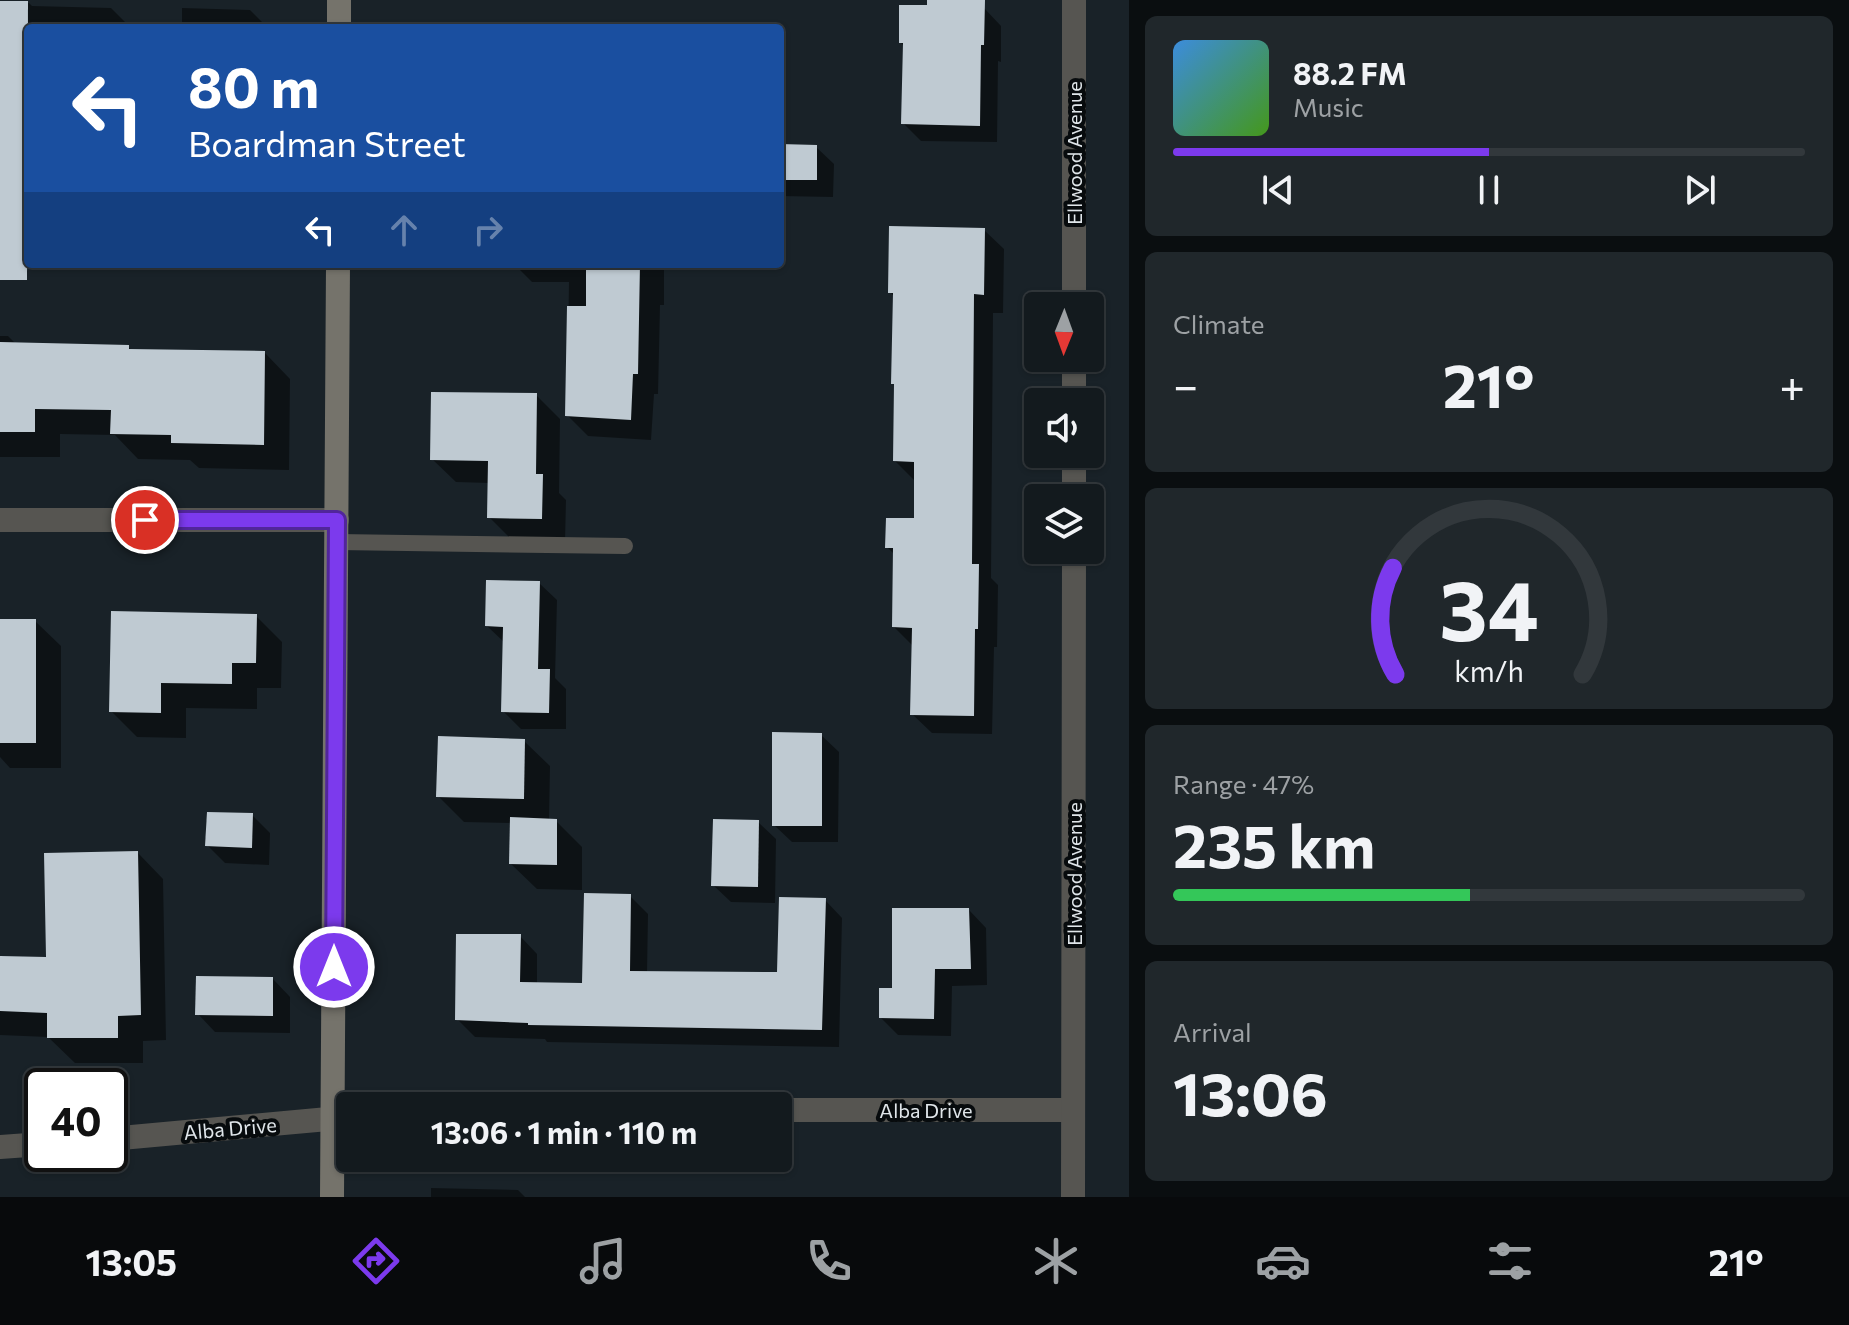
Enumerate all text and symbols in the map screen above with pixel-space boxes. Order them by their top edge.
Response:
text: 80 m [188,51,319,120]
text: 88.2 FM [1293,54,1407,91]
icon: left [56,56,160,160]
street label: Ellwood Avenue [1062,81,1086,225]
text: Music [1293,91,1364,122]
text: Boardman Street [188,120,466,164]
icon: previous [1256,168,1300,212]
icon: pause [1467,168,1511,212]
icon: next [1678,168,1722,212]
icon: left [298,208,342,252]
icon: ahead [382,208,426,252]
icon: right [466,208,510,252]
north arrow [1024,292,1104,372]
map controls [1024,292,1104,564]
text: Climate [1173,308,1265,339]
text: 21° [1443,347,1535,420]
text: − [1173,357,1198,411]
text: + [1779,357,1805,411]
button: sound [1024,388,1104,468]
button: layers [1024,484,1104,564]
pin [111,486,179,554]
icon: arrive [123,498,167,542]
text: 34 [1439,555,1539,657]
text: km/h [1454,653,1524,688]
text: Range · 47% [1173,768,1314,799]
street label: Ellwood Avenue [1062,802,1086,946]
text: 235 km [1173,807,1375,880]
position arrow [292,925,376,1009]
text: Arrival [1173,1016,1252,1047]
text: 13:06 [1173,1055,1328,1128]
speed limit sign: 40 [24,1068,128,1172]
street label: Alba Drive [879,1098,973,1122]
street label: Alba Drive [182,1112,278,1144]
text: 13:06 · 1 min · 110 m [431,1113,697,1150]
icon: directions [348,1233,404,1289]
icon: music [575,1233,631,1289]
icon: phone [801,1233,857,1289]
icon: climate [1028,1233,1084,1289]
icon: car [1255,1233,1311,1289]
icon: filters [1482,1233,1538,1289]
text: 13:05 [85,1239,177,1283]
text: 21° [1708,1239,1764,1283]

